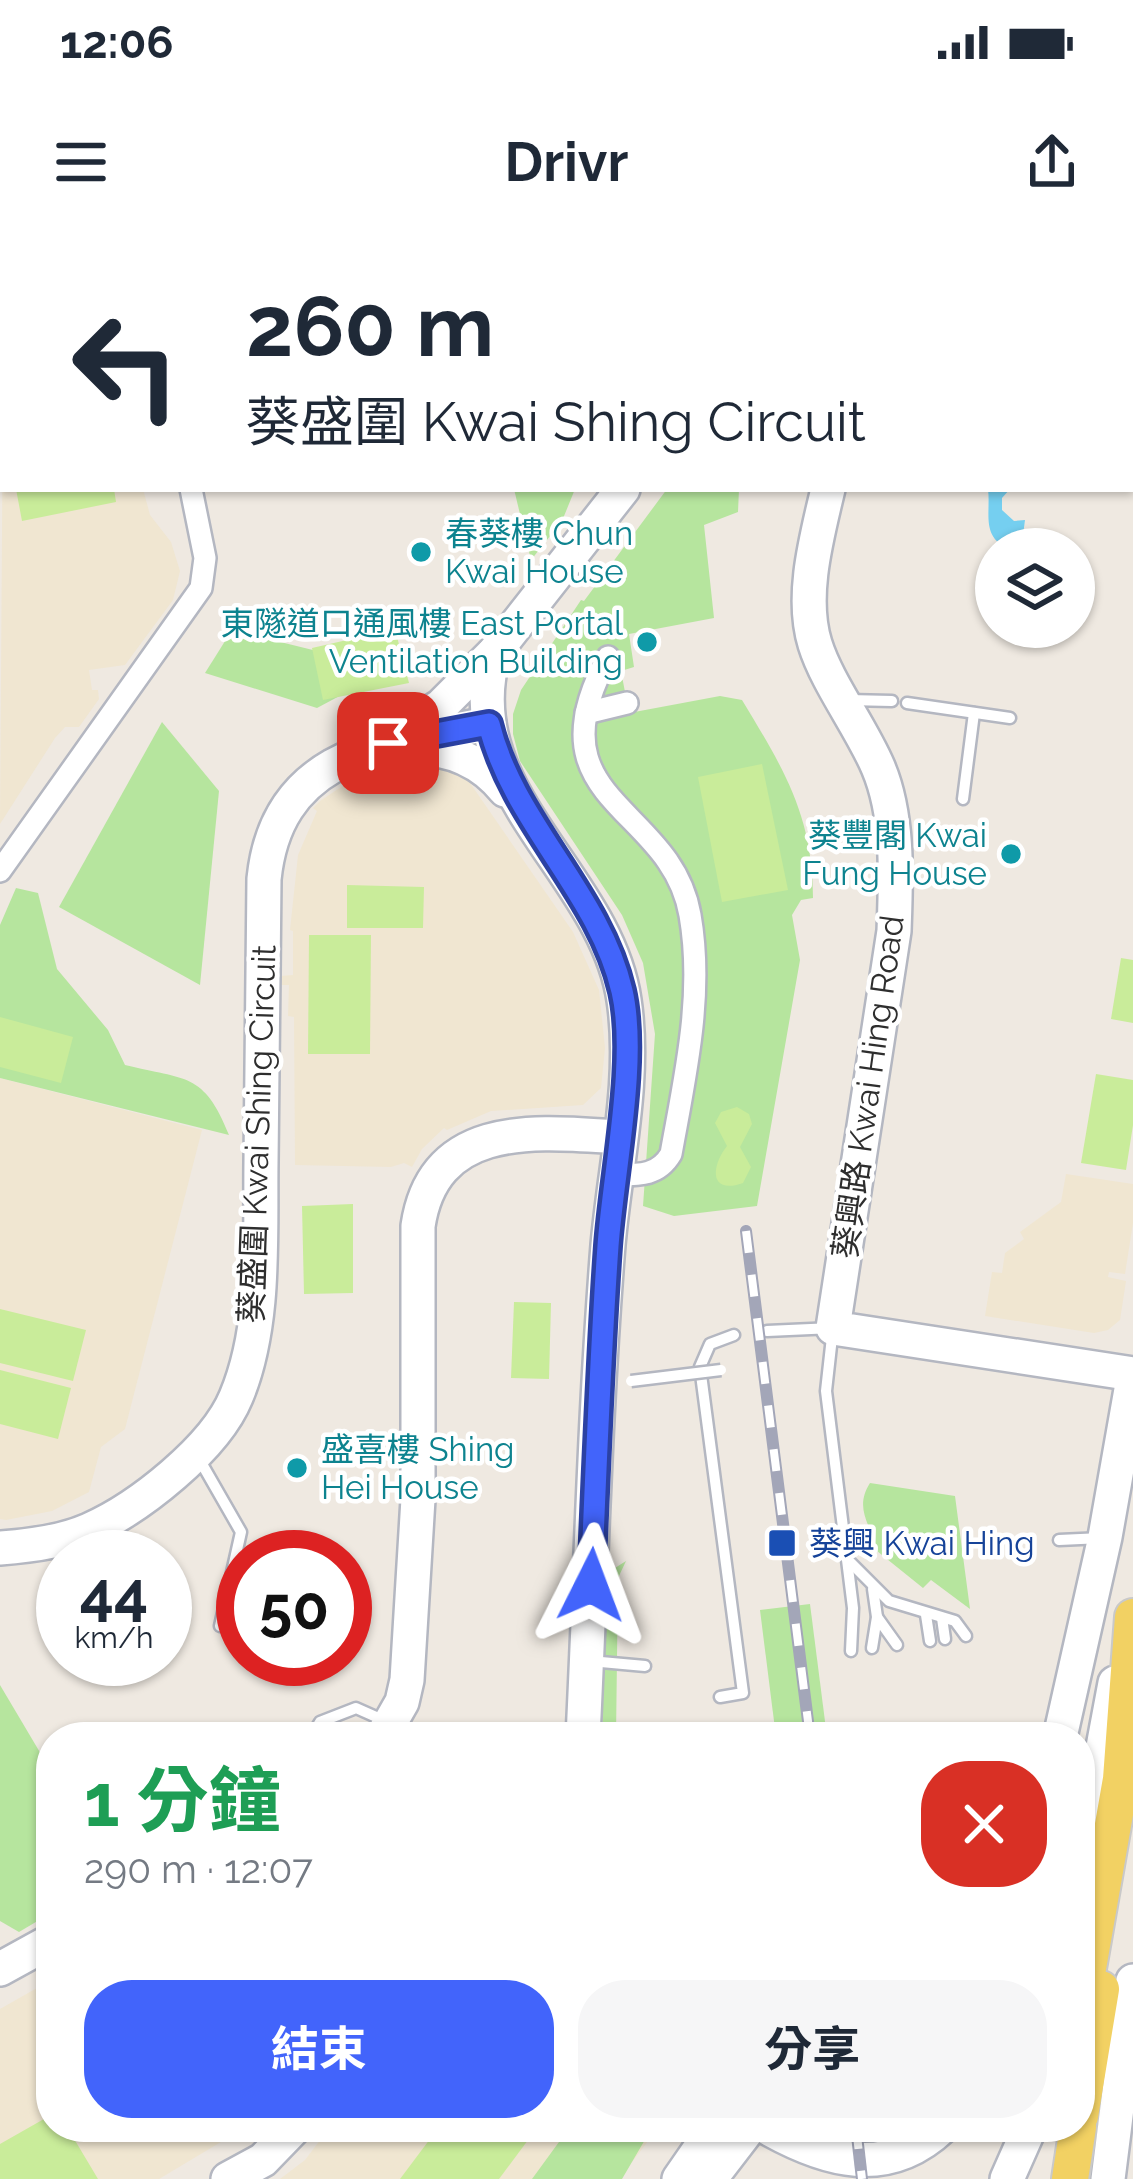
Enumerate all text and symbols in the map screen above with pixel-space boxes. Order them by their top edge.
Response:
text: 12:06 [60,16,174,69]
icon: menu [48,129,114,195]
icon: share [1019,129,1085,195]
text: Drivr [505,130,628,194]
text: 260 m [246,277,494,376]
icon: left [48,288,204,444]
text: 葵盛圍 Kwai Shing Circuit [246,390,866,454]
place label: 春葵樓 Chun Kwai House [445,514,633,591]
map controls [975,528,1095,648]
button: layers [975,528,1095,648]
marker: 春葵樓 Chun Kwai House [408,539,434,565]
place label: 東隧道口通風樓 East Portal Ventilation Building [221,604,624,681]
marker: 東隧道口通風樓 East Portal Ventilation Building [634,629,660,655]
pin [337,692,439,794]
icon: arrive [355,710,421,776]
place label: 葵豐閣 Kwai Fung House [802,816,987,893]
marker: 葵豐閣 Kwai Fung House [998,841,1024,867]
street label: 葵興路 Kwai Hing Road [825,913,912,1261]
street label: 葵盛圍 Kwai Shing Circuit [231,944,284,1324]
place label: 盛喜樓 Shing Hei House [321,1430,515,1507]
marker: 盛喜樓 Shing Hei House [284,1455,310,1481]
position arrow [528,1522,654,1648]
place label: 葵興 Kwai Hing [809,1524,1035,1563]
marker: 葵興 Kwai Hing [766,1527,798,1559]
speed limit sign: 50 [216,1530,372,1686]
text: 44 [80,1558,148,1628]
text: km/h [74,1620,154,1655]
text: 1 分鐘 [84,1758,281,1843]
button: close [921,1761,1047,1887]
text: 290 m · 12:07 [84,1846,313,1892]
button: 結束 [84,1980,554,2118]
button: 分享 [578,1980,1047,2118]

